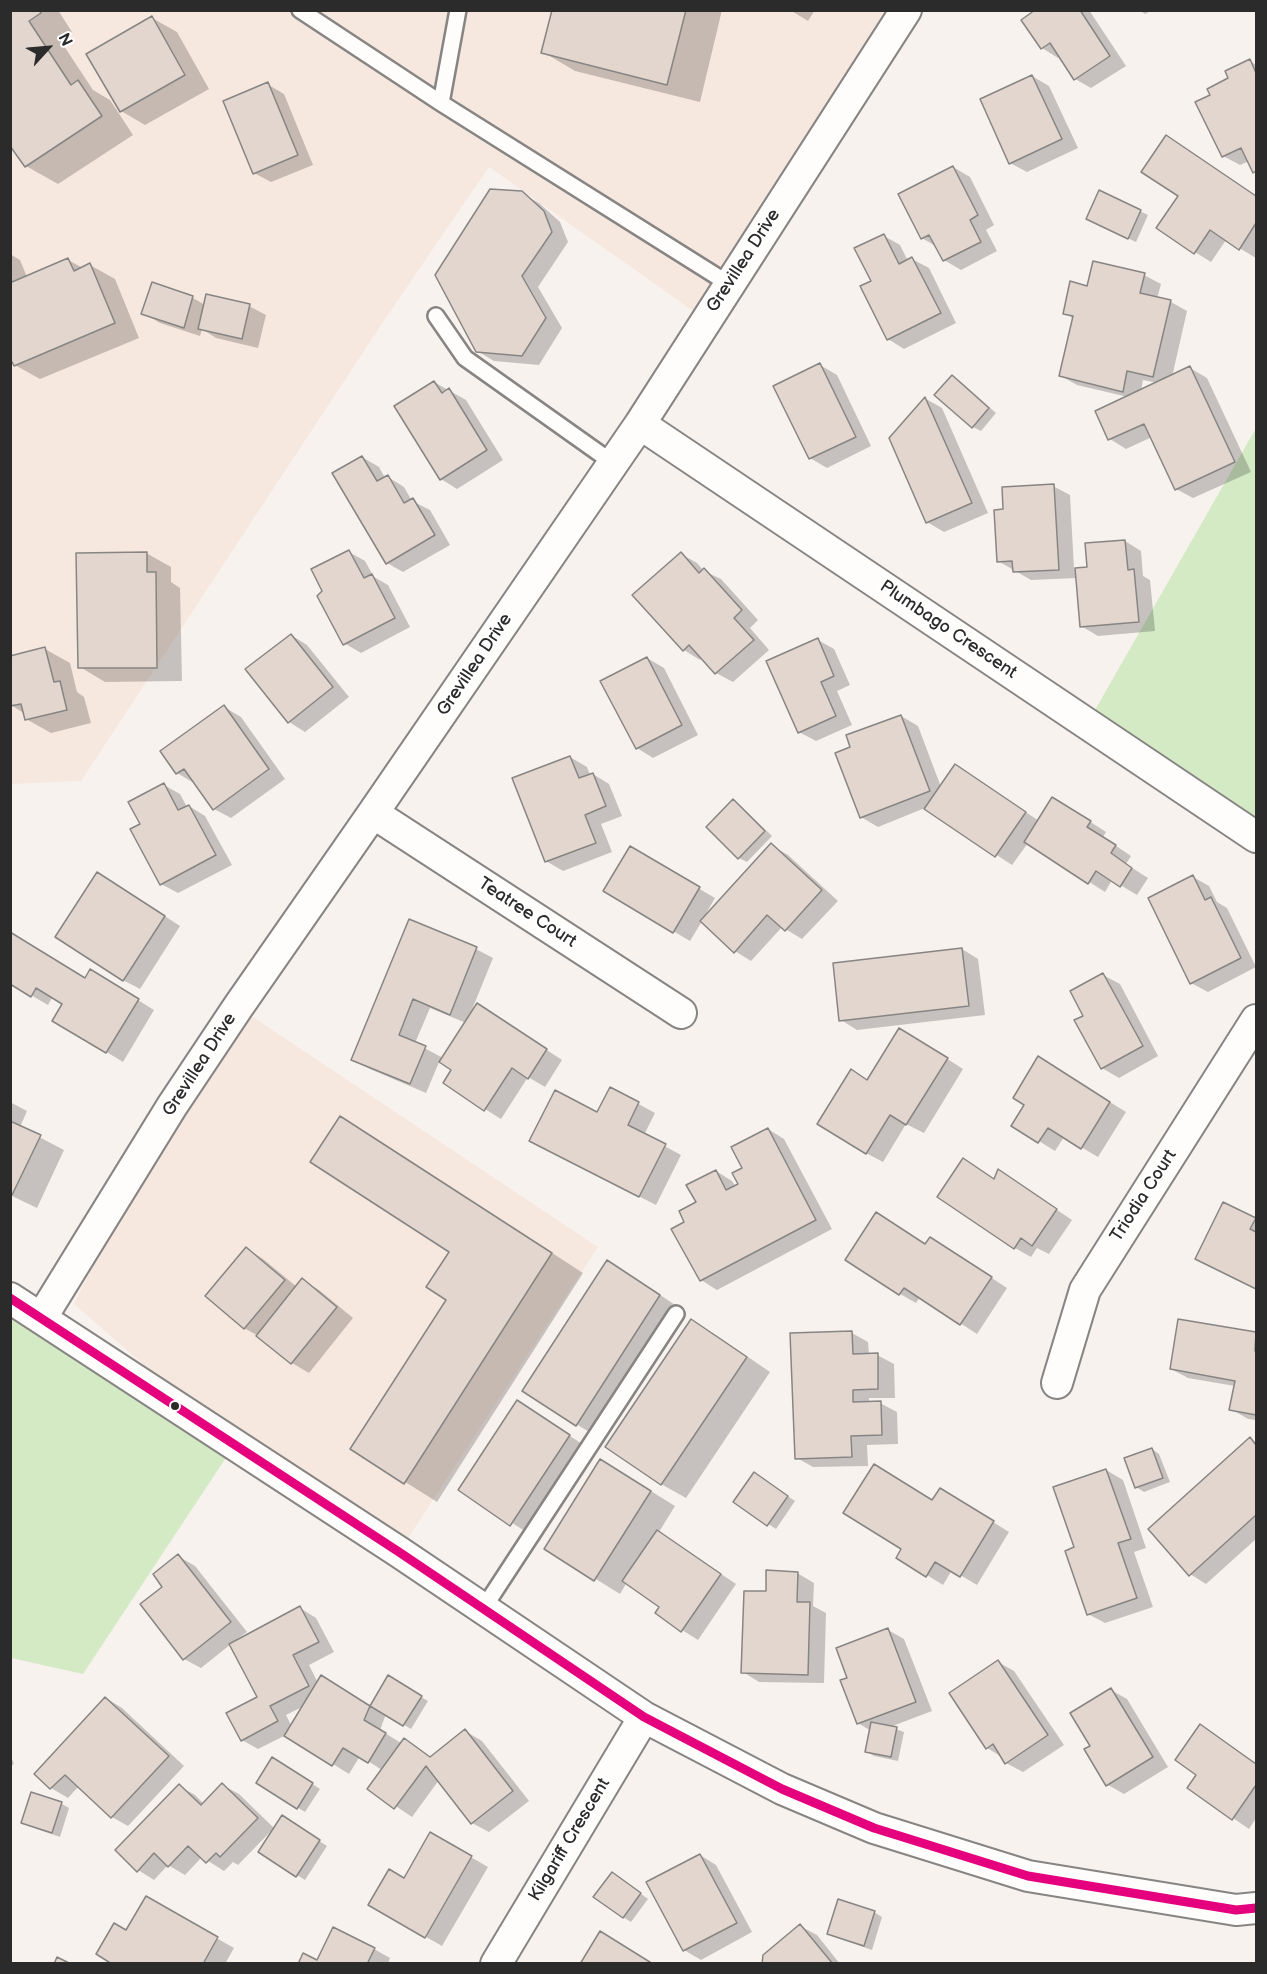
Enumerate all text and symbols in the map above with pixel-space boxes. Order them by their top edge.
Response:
north arrow [18,18,78,78]
text: N [53,30,76,49]
street label: Grevillea Drive [703,205,785,317]
street label: Plumbago Crescent [875,576,1021,684]
street label: Grevillea Drive [433,610,517,720]
street label: Teatree Court [474,873,580,953]
street label: Grevillea Drive [159,1009,241,1121]
street label: Triodia Court [1106,1146,1182,1246]
unlabelled marker [169,1400,181,1412]
street label: Kilgariff Crescent [525,1774,615,1906]

